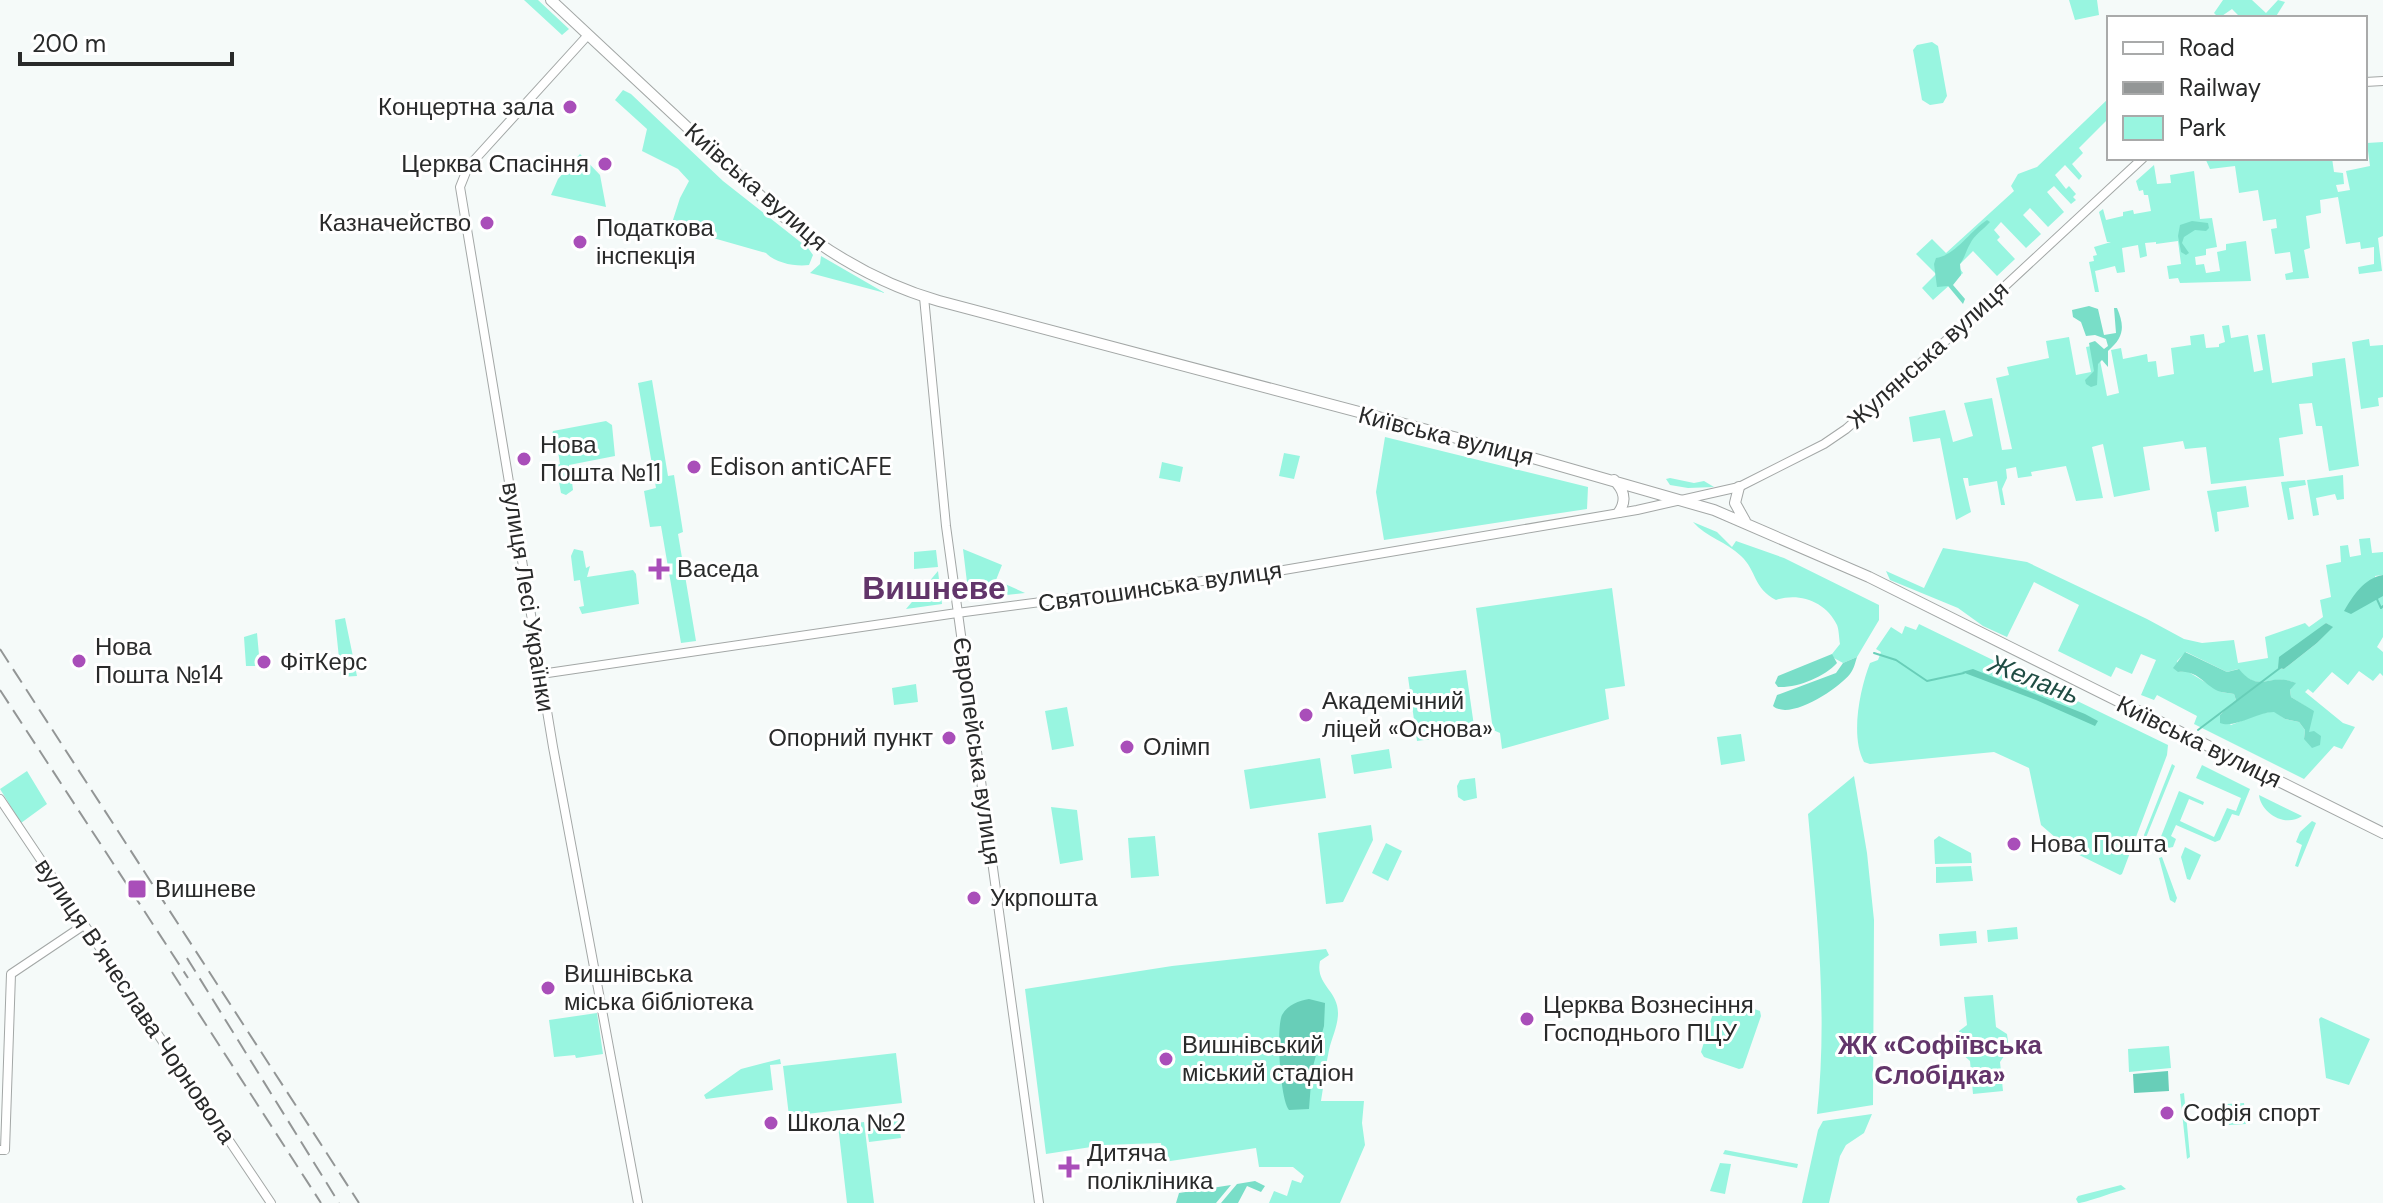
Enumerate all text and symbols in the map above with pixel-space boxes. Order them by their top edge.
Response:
scale bar [20,16,232,66]
legend [2107,16,2367,160]
text: 200 m [32,28,106,59]
text: Road [2179,32,2235,63]
text: Railway [2179,72,2261,103]
place label: Концертна зала [378,91,555,122]
marker: Концертна зала [561,98,579,116]
text: Park [2179,112,2226,143]
street label: Київська вулиця [678,116,834,257]
place label: Церква Спасіння [401,148,589,179]
marker: Церква Спасіння [596,155,614,173]
place label: Казначейство [319,207,471,238]
place label: Податкова інспекція [596,212,714,271]
marker: Казначейство [478,214,496,232]
marker: Податкова інспекція [571,233,589,251]
street label: Жулянська вулиця [1840,274,2015,435]
street label: Київська вулиця [1355,399,1537,472]
place label: Нова Пошта №11 [540,429,661,488]
marker: Нова Пошта №11 [515,450,533,468]
place label: Edison antiCAFE [710,451,892,482]
marker: Edison antiCAFE [685,458,703,476]
street label: вулиця Лесі Українки [495,480,562,714]
place label: Васеда [677,553,759,584]
street label: Святошинська вулиця [1036,554,1284,619]
marker: Васеда [648,558,670,580]
district label: Вишневе [862,567,1006,609]
place label: Нова Пошта №14 [95,631,223,690]
street label: Європейська вулиця [946,635,1009,867]
water label: Желань [1982,645,2084,712]
place label: ФітКерс [280,646,367,677]
marker: Нова Пошта №14 [70,652,88,670]
marker: ФітКерс [255,653,273,671]
place label: Академічний ліцей «Основа» [1322,685,1493,744]
street label: Київська вулиця [2112,688,2287,795]
marker: Академічний ліцей «Основа» [1297,706,1315,724]
place label: Опорний пункт [768,722,933,753]
marker: Опорний пункт [940,729,958,747]
place label: Олімп [1143,731,1210,762]
marker: Олімп [1118,738,1136,756]
place label: Нова Пошта [2030,828,2167,859]
marker: Нова Пошта [2005,835,2023,853]
street label: вулиця Вʼячеслава Чорновола [28,852,243,1150]
place label: Вишневе [155,873,256,904]
marker: Вишневе [126,878,148,900]
place label: Укрпошта [990,882,1098,913]
marker: Укрпошта [965,889,983,907]
place label: Вишнівська міська бібліотека [564,958,754,1017]
marker: Вишнівська міська бібліотека [539,979,557,997]
place label: Церква Вознесіння Господнього ПЦУ [1543,989,1754,1048]
marker: Церква Вознесіння Господнього ПЦУ [1518,1010,1536,1028]
district label: ЖК «Софіївська Слобідка» [1837,1028,2043,1092]
place label: Вишнівський міський стадіон [1182,1029,1354,1088]
marker: Вишнівський міський стадіон [1157,1050,1175,1068]
place label: Софія спорт [2183,1097,2320,1128]
marker: Софія спорт [2158,1104,2176,1122]
place label: Школа №2 [787,1107,906,1138]
marker: Школа №2 [762,1114,780,1132]
place label: Дитяча полікліника [1087,1137,1214,1196]
marker: Дитяча полікліника [1058,1156,1080,1178]

